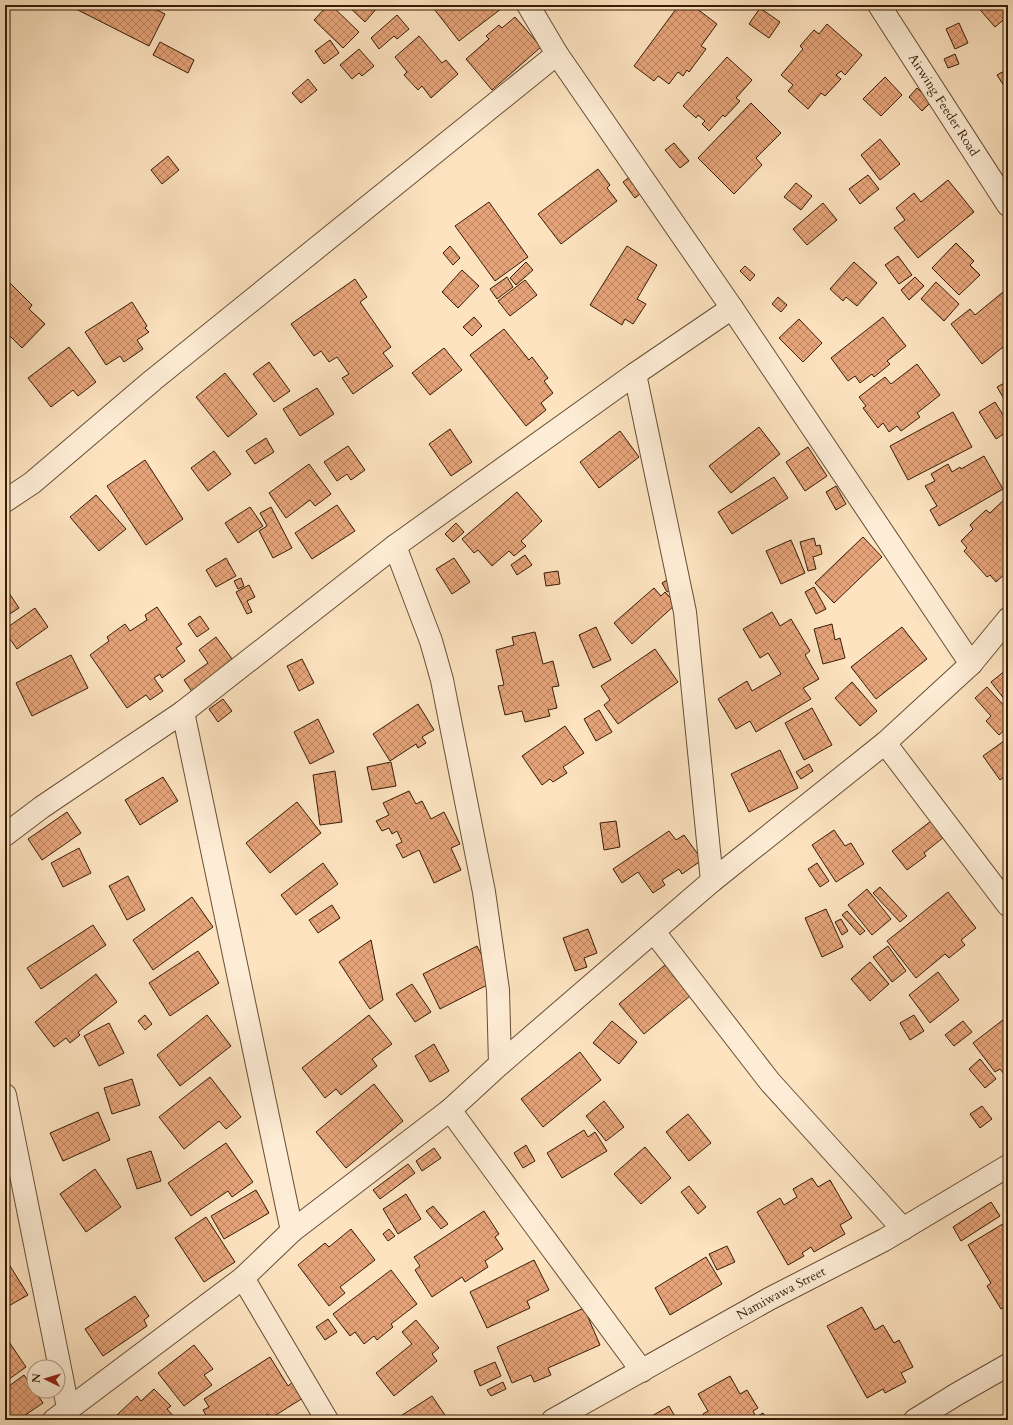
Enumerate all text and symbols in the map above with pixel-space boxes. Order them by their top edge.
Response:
street label: Airwing Feeder Road [904,50,983,160]
street label: Namiwawa Street [733,1262,829,1324]
north arrow [26,1359,66,1399]
text: N [29,1372,44,1384]

